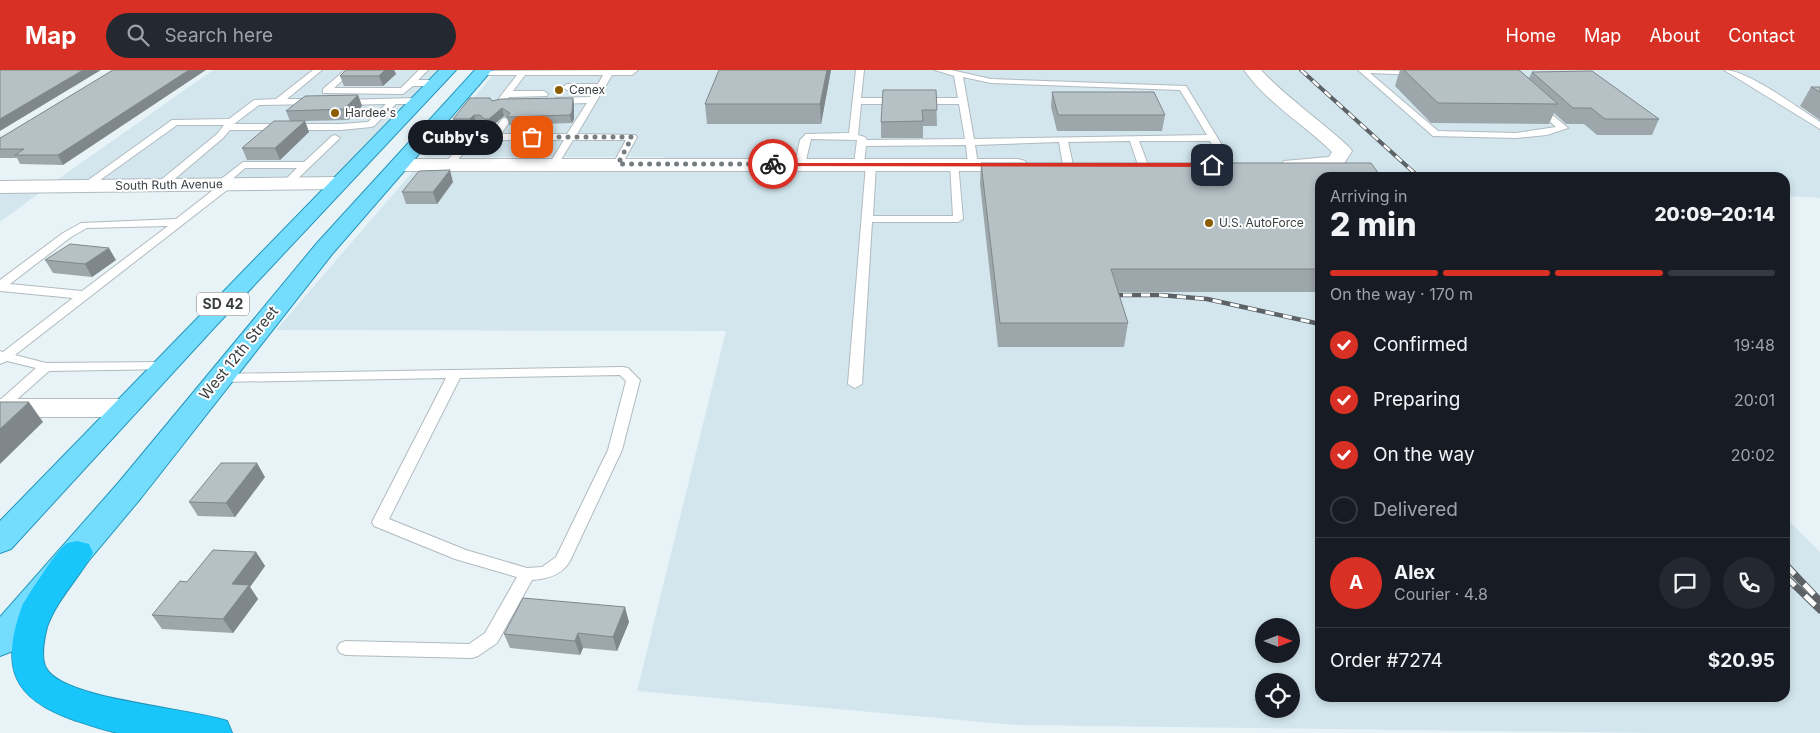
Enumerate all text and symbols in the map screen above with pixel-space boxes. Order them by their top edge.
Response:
search box [106,13,456,58]
text: Map [25,21,76,50]
icon: search [124,21,152,49]
text: Search here [164,24,273,47]
text: Home [1506,25,1556,46]
text: Map [1584,25,1621,46]
text: About [1649,25,1700,46]
text: Contact [1728,25,1795,46]
place label: Cenex [569,82,606,97]
marker: Cenex [553,84,565,96]
place label: Hardee's [345,105,396,120]
marker: Hardee's [329,107,341,119]
pin [511,116,553,158]
callout: Cubby's [407,120,502,154]
icon: bag [518,123,546,151]
text: Cubby's [422,127,489,147]
courier [748,139,798,189]
pin [1191,144,1233,186]
icon: bike [759,150,787,178]
icon: home [1198,151,1226,179]
street label: South Ruth Avenue [115,176,223,193]
text: Arriving in [1330,186,1407,206]
text: 20:09–20:14 [1654,203,1775,226]
text: 2 min [1330,205,1416,244]
place label: U.S. AutoForce [1219,215,1304,230]
marker: U.S. AutoForce [1203,217,1215,229]
text: On the way · 170 m [1330,284,1473,304]
road number: SD 42 [197,292,249,315]
street label: West 12th Street [195,302,282,404]
icon: check [1330,331,1358,359]
text: Confirmed [1373,333,1468,356]
text: 19:48 [1734,335,1775,355]
icon: check [1330,386,1358,414]
text: Preparing [1373,388,1460,411]
text: 20:01 [1734,390,1775,410]
icon: check [1330,441,1358,469]
text: On the way [1373,443,1475,466]
text: 20:02 [1731,445,1775,465]
text: Delivered [1373,498,1458,521]
button: chat [1659,557,1711,609]
button: phone [1723,557,1775,609]
text: Alex [1394,561,1435,584]
text: A [1349,571,1363,594]
text: Courier · 4.8 [1394,584,1488,604]
north arrow [1255,618,1300,662]
map controls [1255,618,1300,718]
text: Order #7274 [1330,649,1443,672]
text: $20.95 [1708,649,1775,672]
button: locate [1255,673,1300,718]

